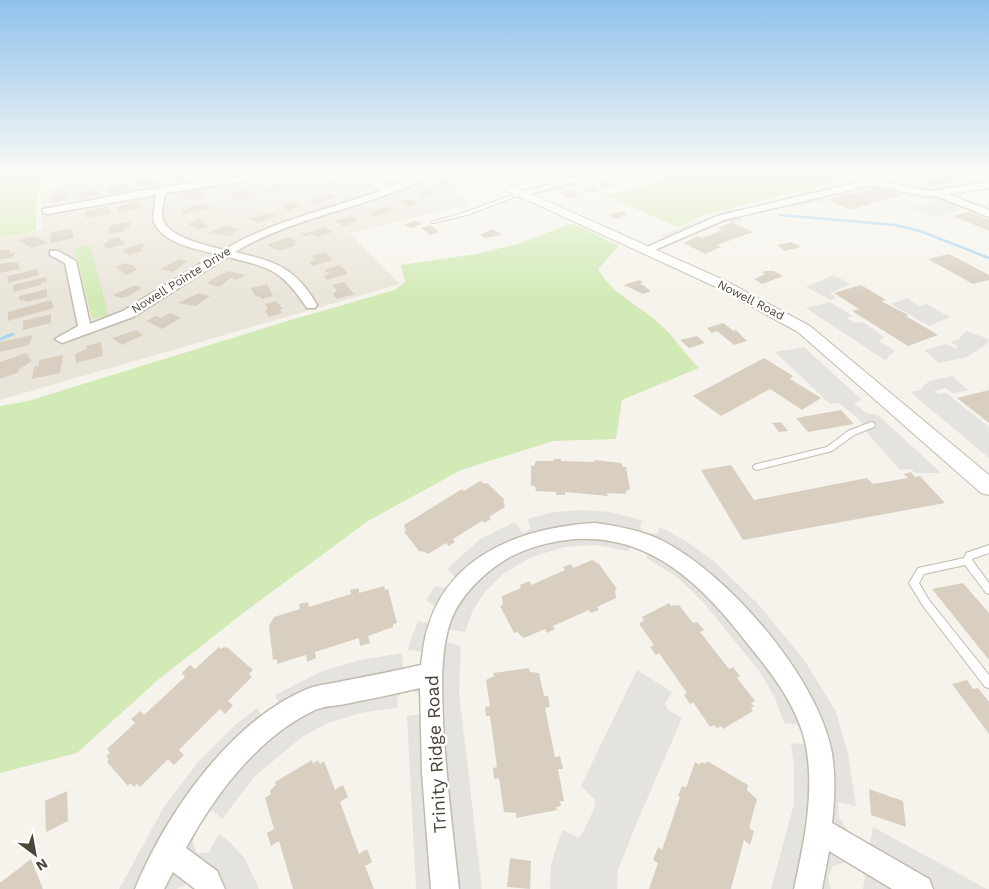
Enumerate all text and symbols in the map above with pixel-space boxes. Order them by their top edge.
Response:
street label: Nowell Pointe Drive [129,244,233,316]
street label: Nowell Road [715,277,787,323]
street label: Trinity Ridge Road [421,674,450,834]
north arrow [10,829,60,879]
text: N [33,855,51,875]

